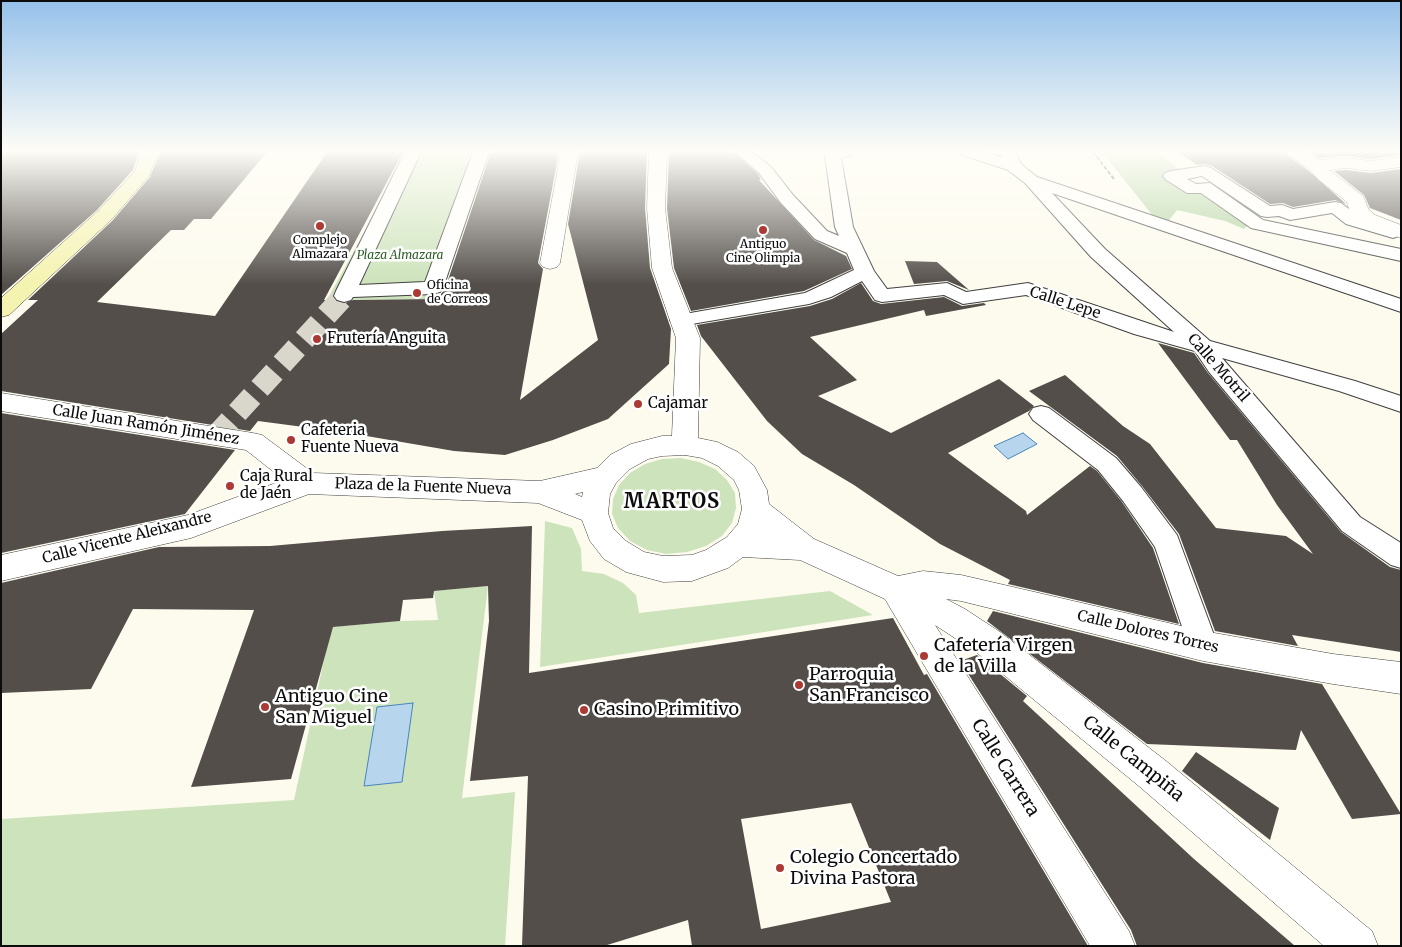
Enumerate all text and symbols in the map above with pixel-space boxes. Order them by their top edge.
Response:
marker: Complejo Almazara [314,220,326,232]
marker: Antiguo Cine Olimpia [757,224,769,236]
place label: Complejo Almazara [292,234,348,262]
place label: Antiguo Cine Olimpia [726,238,800,266]
park label: Plaza Almazara [357,249,443,263]
place label: Oficina de Correos [427,279,488,307]
street label: Calle Lepe [1027,283,1103,323]
marker: Oficina de Correos [411,287,423,299]
place label: Frutería Anguita [327,330,446,348]
street label: Calle Motril [1184,330,1252,406]
marker: Frutería Anguita [311,333,323,345]
place label: Cajamar [648,395,708,413]
marker: Cajamar [632,398,644,410]
street label: Calle Juan Ramón Jiménez [51,401,241,449]
place label: Cafeteria Fuente Nueva [301,422,399,457]
marker: Cafeteria Fuente Nueva [285,434,297,446]
place label: Caja Rural de Jaén [240,468,313,503]
street label: Plaza de la Fuente Nueva [334,475,512,499]
marker: Caja Rural de Jaén [224,480,236,492]
district label: MARTOS [623,490,721,514]
street label: Calle Vicente Aleixandre [41,508,213,568]
street label: Calle Dolores Torres [1076,607,1220,657]
place label: Cafetería Virgen de la Villa [934,635,1073,678]
marker: Cafetería Virgen de la Villa [918,650,930,662]
place label: Parroquia San Francisco [809,664,929,706]
marker: Parroquia San Francisco [793,679,805,691]
place label: Antiguo Cine San Miguel [275,686,388,729]
place label: Casino Primitivo [594,699,739,721]
marker: Antiguo Cine San Miguel [259,701,271,713]
marker: Casino Primitivo [578,704,590,716]
street label: Calle Campiña [1078,712,1188,806]
street label: Calle Carrera [966,715,1044,821]
place label: Colegio Concertado Divina Pastora [790,847,957,890]
marker: Colegio Concertado Divina Pastora [774,862,786,874]

